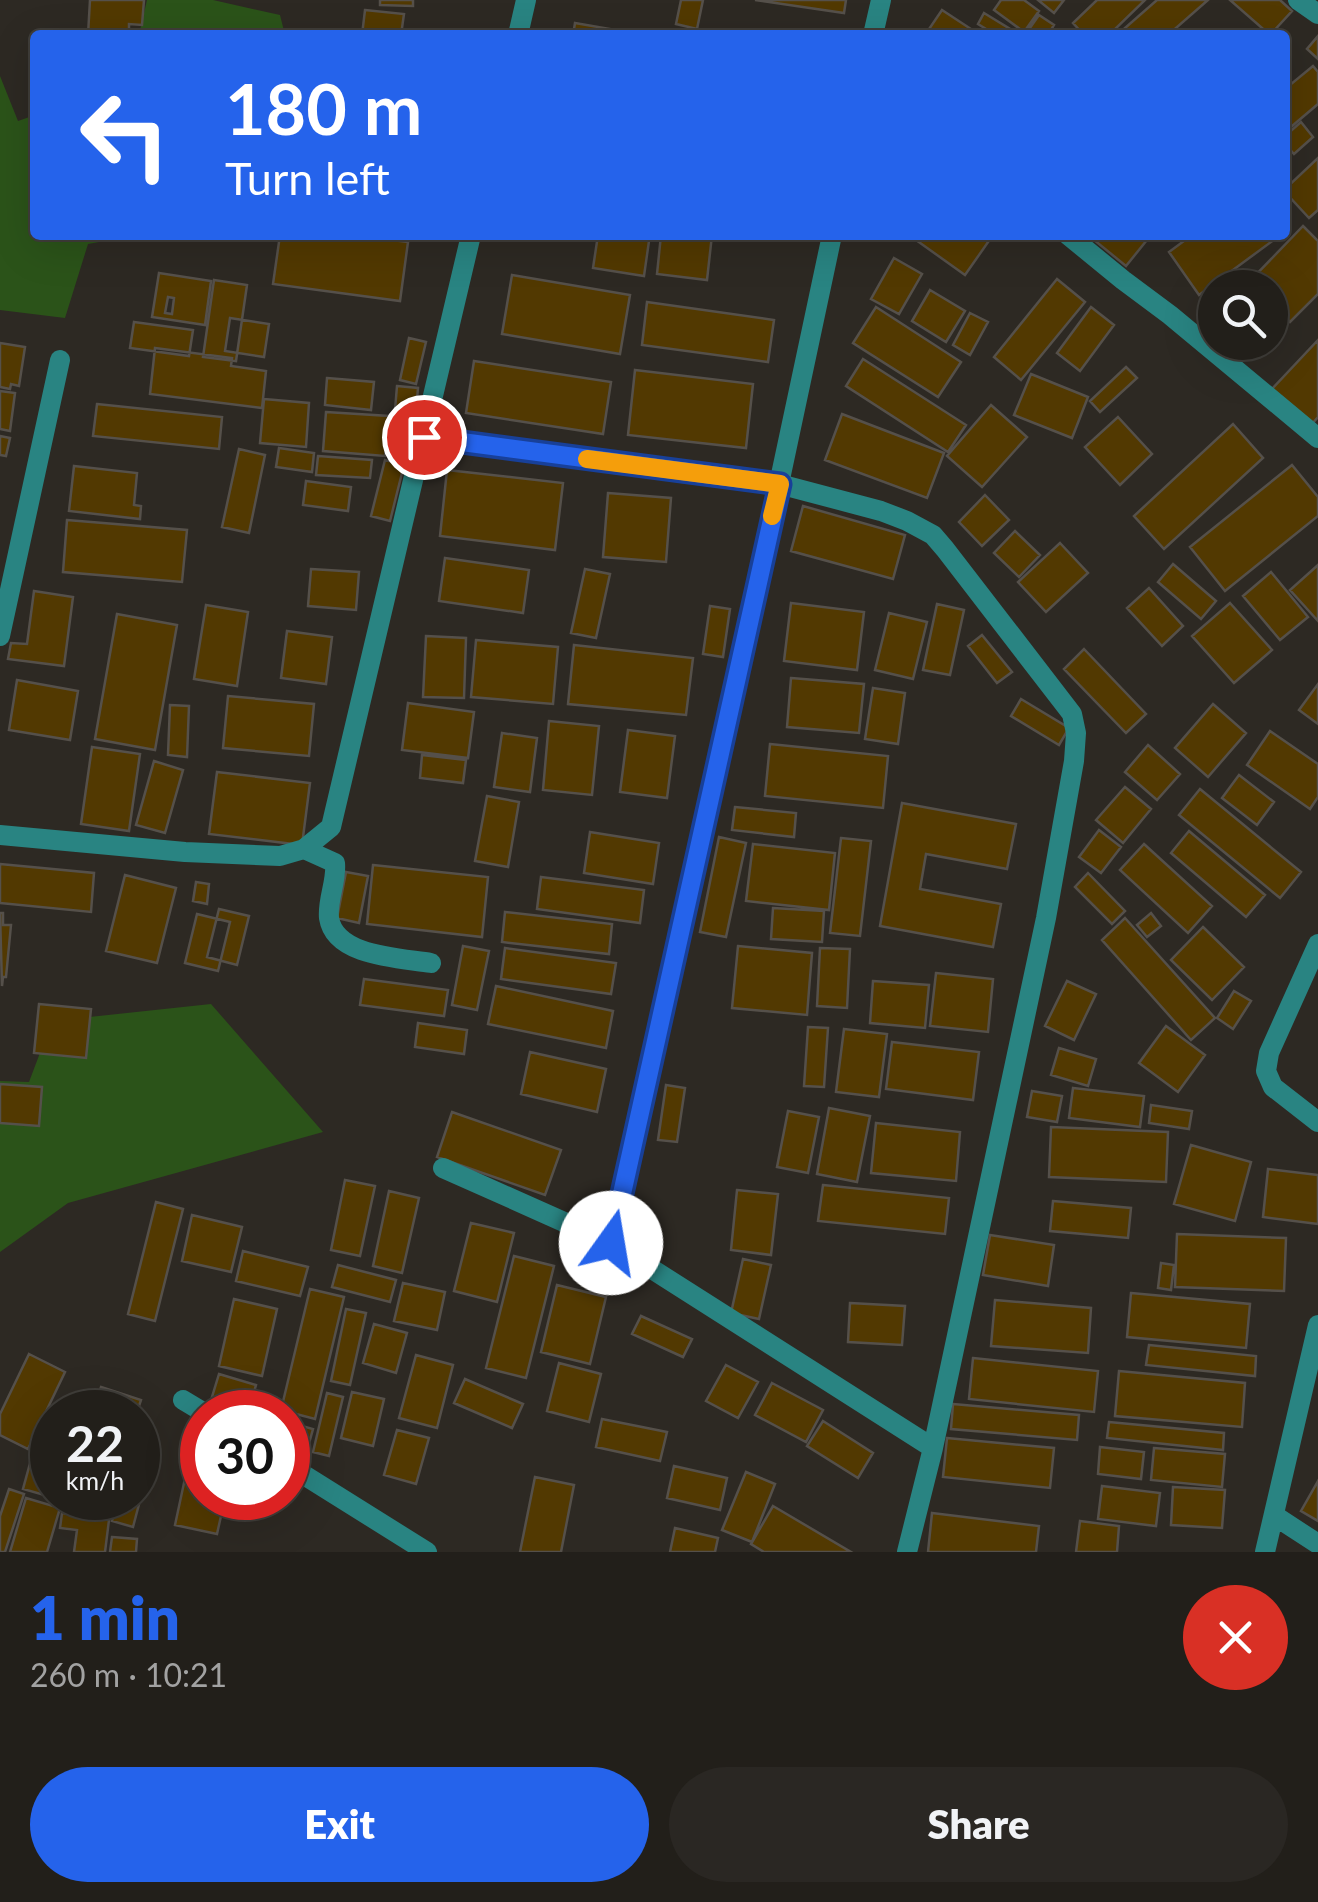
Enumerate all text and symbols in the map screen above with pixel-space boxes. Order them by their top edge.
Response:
text: 180 m [225,66,422,150]
icon: left [60,70,190,200]
text: Turn left [225,151,390,205]
map controls [1198,270,1288,360]
button: search [1198,270,1288,360]
pin [382,395,467,480]
icon: arrive [397,410,452,465]
position arrow [559,1191,663,1295]
speed limit sign: 30 [180,1390,310,1520]
text: 22 [66,1413,124,1473]
text: km/h [66,1465,124,1495]
text: 1 min [30,1581,180,1653]
button: close [1183,1585,1288,1690]
text: 260 m · 10:21 [30,1655,227,1694]
button: Exit [30,1767,649,1882]
button: Share [669,1767,1288,1882]

